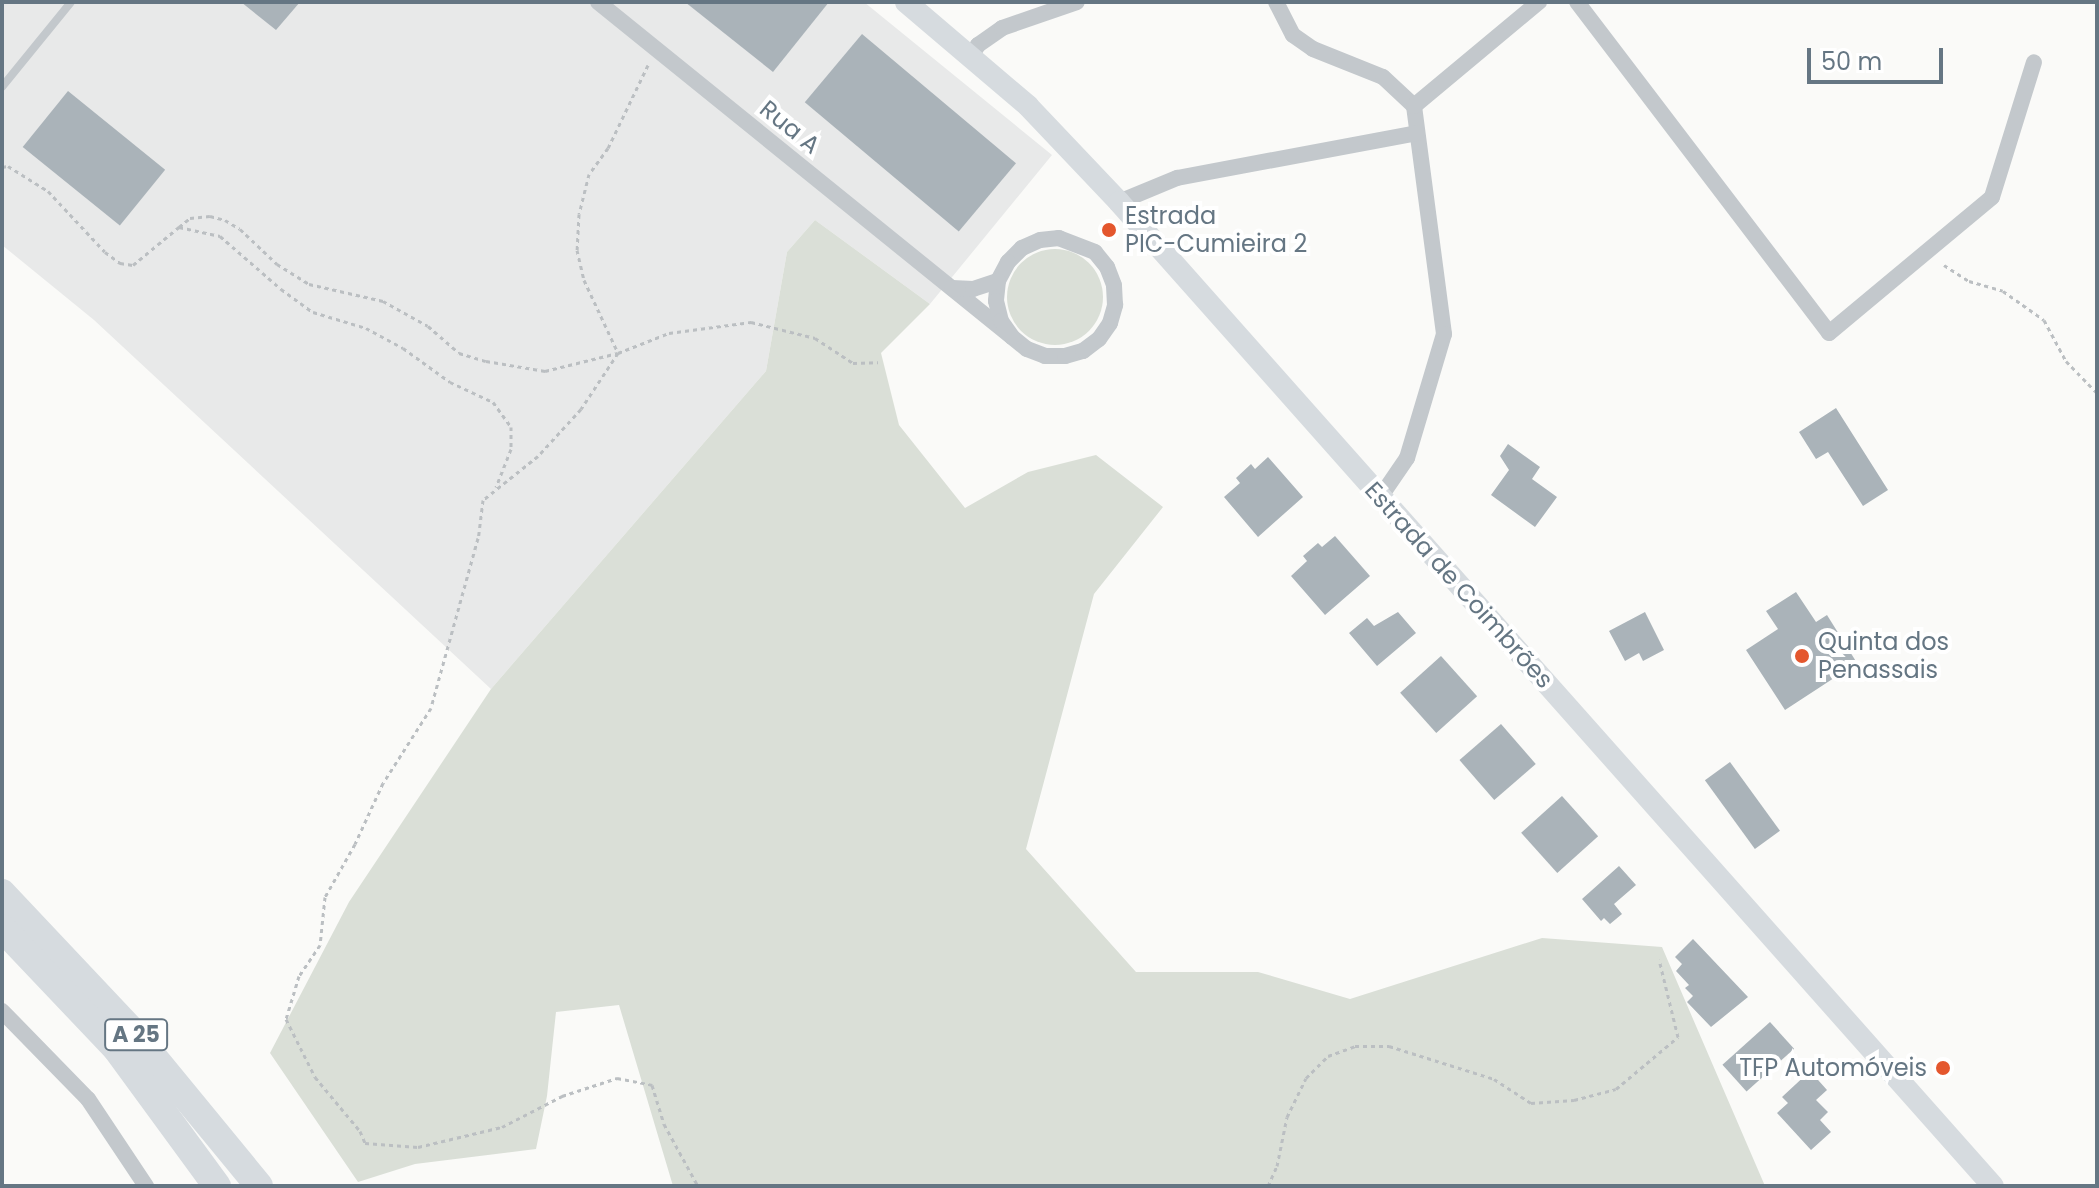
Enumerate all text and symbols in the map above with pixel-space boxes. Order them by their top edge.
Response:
scale bar [1811,32,1947,82]
text: 50 m [1821,45,1882,78]
street label: Rua A [754,94,826,160]
place label: Estrada PIC-Cumieira 2 [1125,202,1307,258]
marker: Estrada PIC-Cumieira 2 [1100,221,1118,239]
street label: Estrada de Coimbrões [1359,476,1559,694]
place label: Quinta dos Penassais [1818,628,1949,684]
marker: Quinta dos Penassais [1793,647,1811,665]
road number: A 25 [104,1017,168,1053]
place label: TFP Automóveis [1739,1054,1927,1082]
marker: TFP Automóveis [1934,1059,1952,1077]

